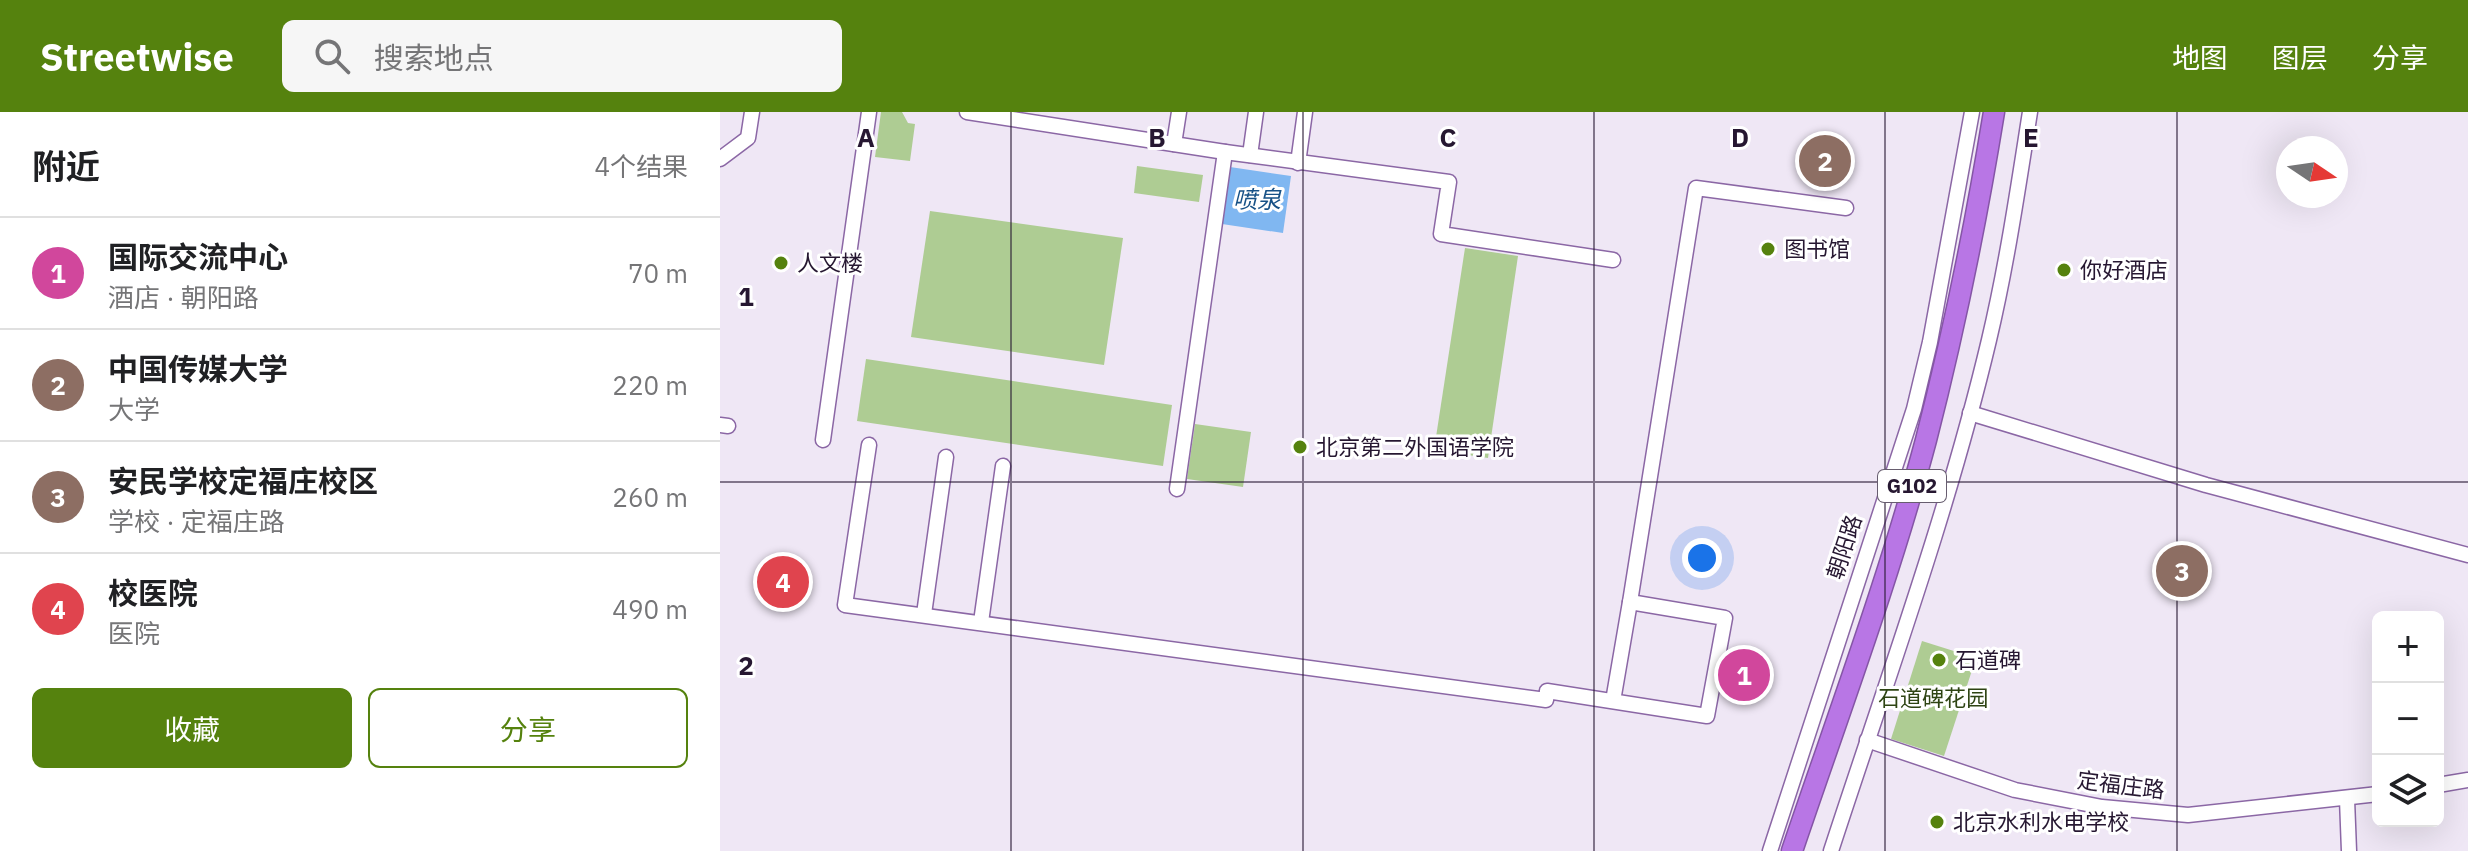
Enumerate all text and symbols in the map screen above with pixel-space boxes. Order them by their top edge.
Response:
search box [282,20,842,92]
text: Streetwise [40,32,234,81]
icon: search [310,34,354,78]
text: 搜索地点 [374,38,494,77]
text: 地图 [2172,39,2228,76]
text: 图层 [2272,39,2328,76]
text: 分享 [2372,39,2428,76]
text: A [857,120,875,154]
text: B [1148,120,1166,154]
text: C [1440,120,1457,154]
text: D [1731,120,1749,154]
text: E [2023,120,2039,154]
pin: 2 [1799,131,1851,191]
north arrow [2276,136,2348,208]
text: 附近 [32,144,100,188]
text: 4个结果 [594,149,688,183]
water label: 喷泉 [1233,183,1282,215]
place label: 图书馆 [1784,234,1850,263]
text: 国际交流中心 [108,237,288,276]
marker: 图书馆 [1759,240,1777,258]
place label: 人文楼 [797,248,863,277]
marker: 人文楼 [772,254,790,272]
place label: 你好酒店 [2080,255,2168,284]
text: 1 [50,256,66,290]
text: 70 m [628,256,688,290]
marker: 你好酒店 [2055,261,2073,279]
text: 1 [738,279,754,313]
text: 酒店 · 朝阳路 [108,280,259,314]
text: 中国传媒大学 [108,349,288,388]
text: 2 [50,368,66,402]
text: 220 m [612,368,688,402]
text: 大学 [108,392,160,426]
place label: 北京第二外国语学院 [1316,432,1514,461]
marker: 北京第二外国语学院 [1291,438,1309,456]
text: 安民学校定福庄校区 [108,461,378,500]
road number: G102 [1878,470,1946,502]
text: 3 [50,480,66,514]
text: 260 m [612,480,688,514]
text: 学校 · 定福庄路 [108,504,285,538]
street label: 朝阳路 [1820,511,1868,583]
your location [1682,538,1722,578]
pin: 3 [2156,541,2208,601]
pin: 4 [757,552,809,612]
text: 校医院 [108,573,198,612]
text: 4 [50,592,66,626]
text: 490 m [612,592,688,626]
map controls [2372,611,2444,827]
button: + [2372,611,2444,683]
text: 医院 [108,616,160,650]
pin: 1 [1718,645,1770,705]
place label: 石道碑 [1955,645,2021,674]
text: 2 [738,648,754,682]
marker: 石道碑 [1930,651,1948,669]
park label: 石道碑花园 [1878,683,1988,712]
button: − [2372,683,2444,755]
button: 收藏 [32,688,352,768]
button: 分享 [368,688,688,768]
button: layers [2372,755,2444,827]
street label: 定福庄路 [2076,765,2167,804]
place label: 北京水利水电学校 [1953,807,2129,836]
marker: 北京水利水电学校 [1928,813,1946,831]

